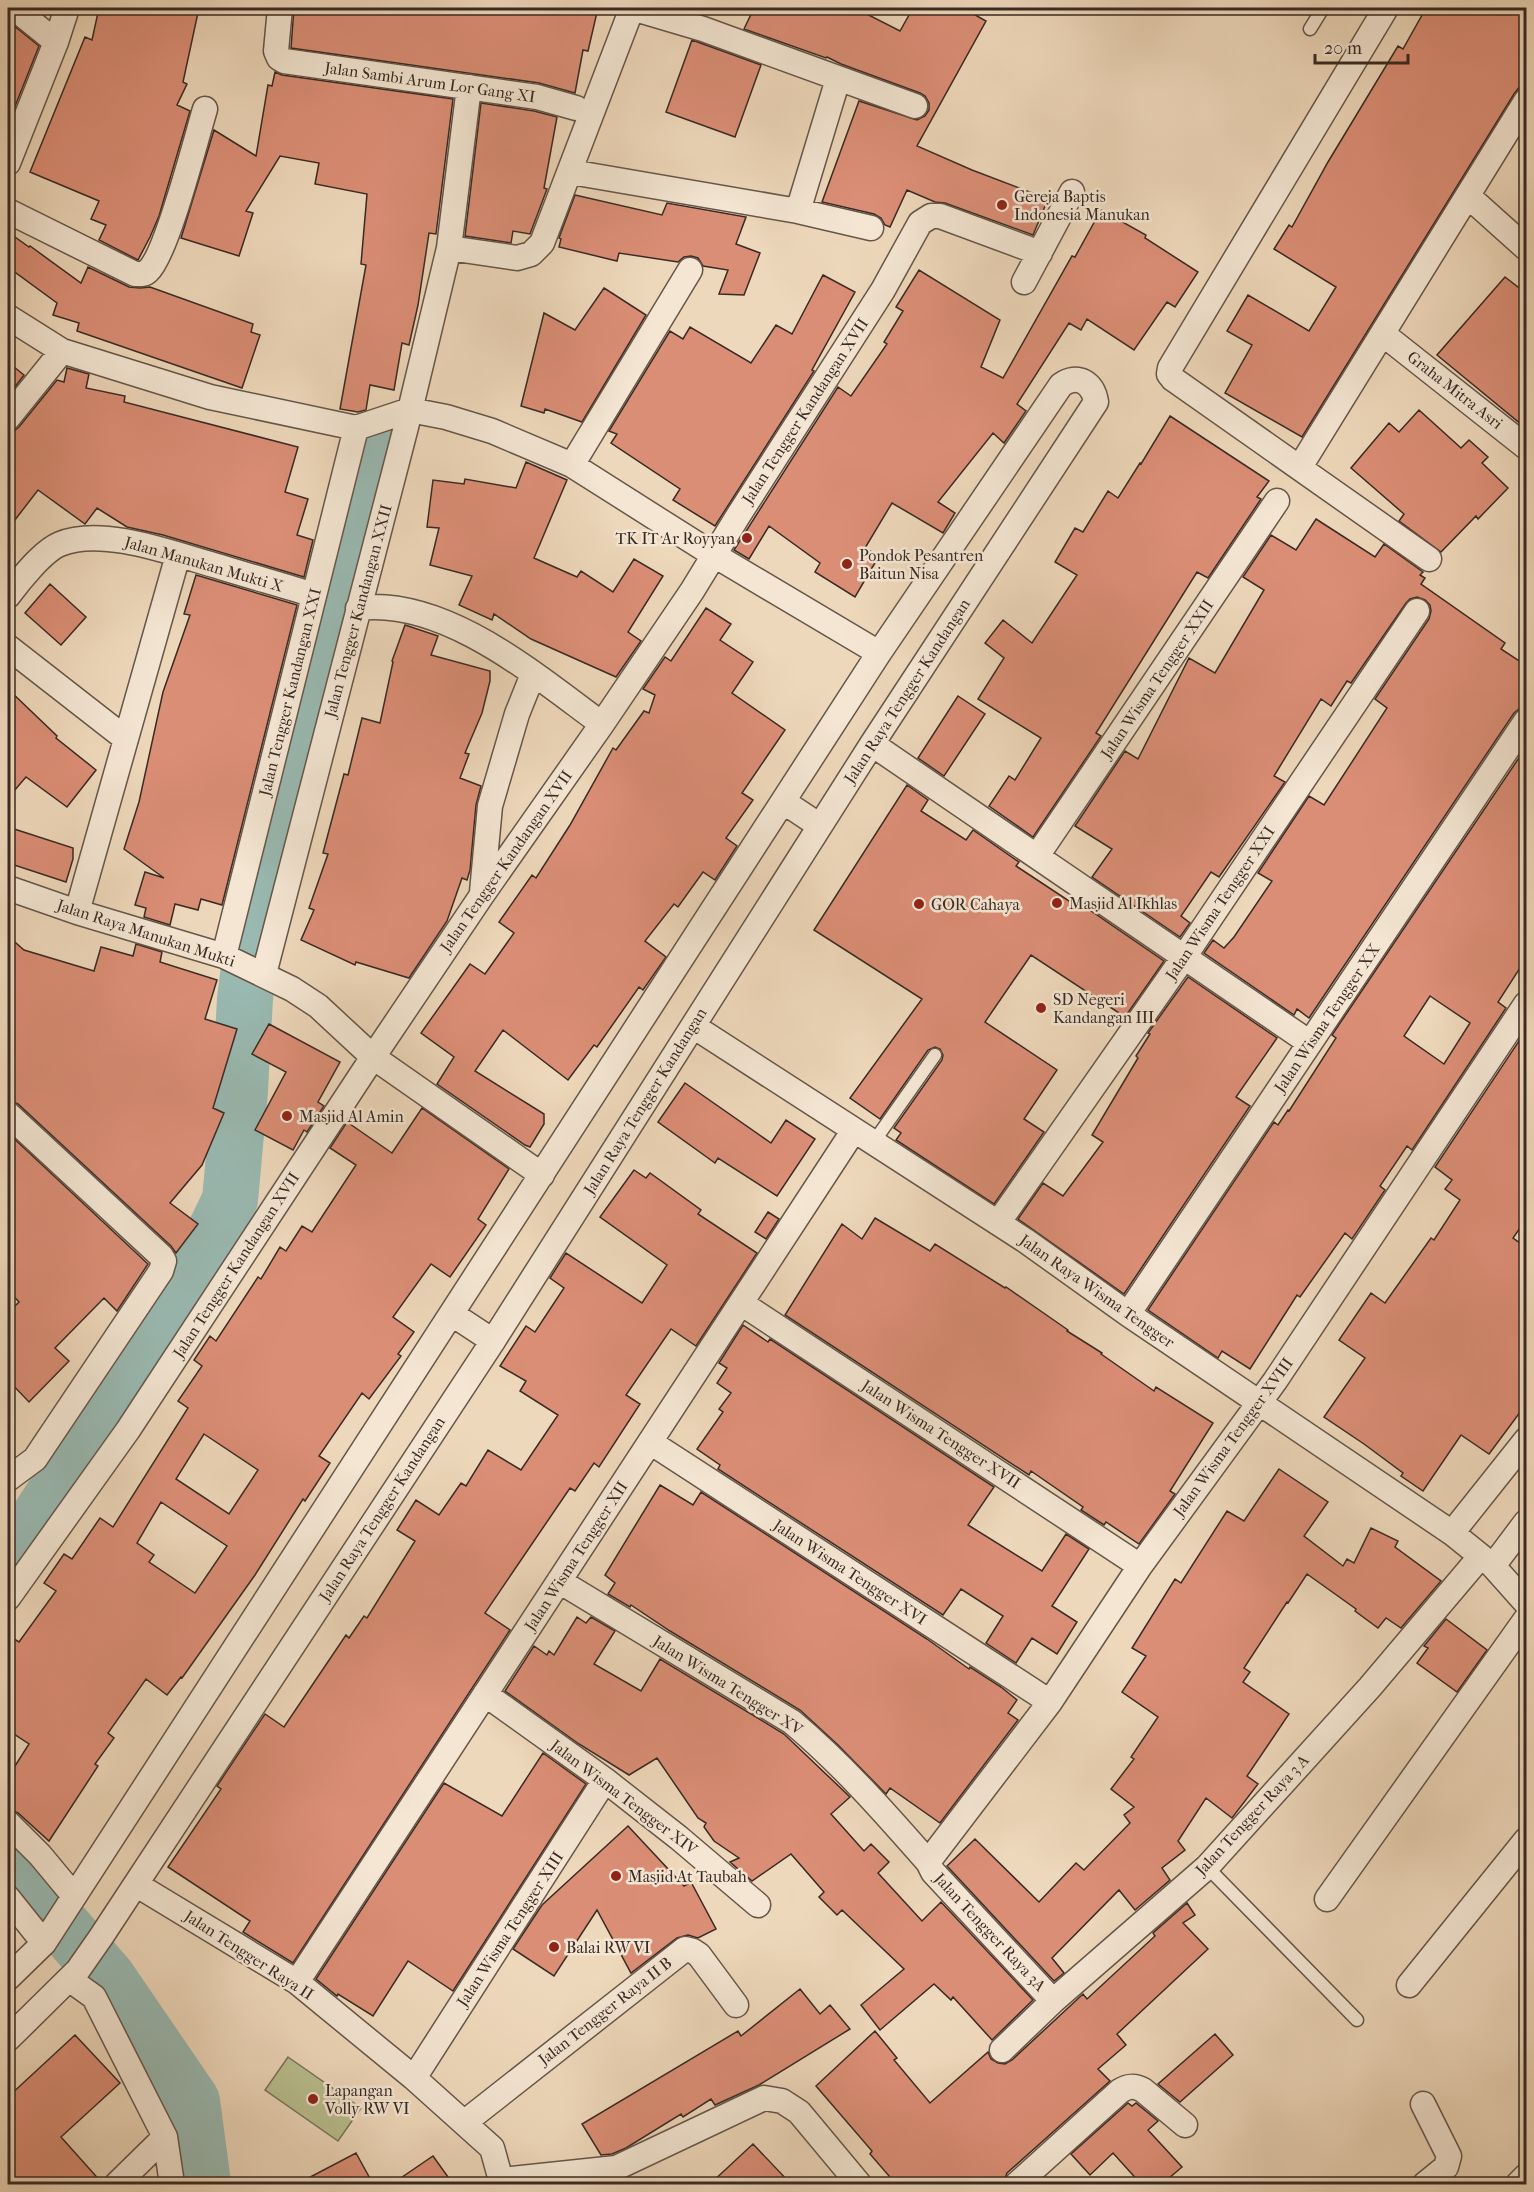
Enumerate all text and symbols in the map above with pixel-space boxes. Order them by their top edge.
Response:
scale bar [1315,27,1408,65]
text: 20 m [1324,38,1362,59]
street label: Jalan Sambi Arum Lor Gang XI [321,58,537,106]
place label: Gereja Baptis Indonesia Manukan [1014,187,1151,224]
marker: Gereja Baptis Indonesia Manukan [995,198,1009,212]
street label: Jalan Tengger Kandangan XVII [737,315,872,509]
street label: Graha Mitra Asri [1404,347,1507,433]
street label: Jalan Tengger Kandangan XXII [320,502,396,722]
place label: TK IT Ar Royyan [616,529,736,548]
marker: TK IT Ar Royyan [740,531,754,545]
street label: Jalan Manukan Mukti X [121,532,286,596]
place label: Pondok Pesantren Baitun Nisa [859,546,984,583]
marker: Pondok Pesantren Baitun Nisa [840,557,854,571]
street label: Jalan Tengger Kandangan XXI [254,586,325,800]
street label: Jalan Raya Tengger Kandangan [839,594,974,789]
street label: Jalan Wisma Tengger XXII [1096,596,1217,764]
street label: Jalan Tengger Kandangan XVII [435,767,576,957]
street label: Jalan Wisma Tengger XXI [1160,823,1279,985]
place label: Masjid Al Ikhlas [1069,894,1177,913]
street label: Jalan Raya Manukan Mukti [52,895,238,971]
place label: GOR Cahaya [931,895,1021,914]
marker: Masjid Al Ikhlas [1050,896,1064,910]
marker: GOR Cahaya [912,897,926,911]
street label: Jalan Wisma Tengger XX [1269,940,1384,1098]
place label: SD Negeri Kandangan III [1053,990,1154,1027]
marker: SD Negeri Kandangan III [1034,1001,1048,1015]
street label: Jalan Raya Tengger Kandangan [578,1003,711,1200]
place label: Masjid Al Amin [299,1107,404,1126]
marker: Masjid Al Amin [280,1109,294,1123]
street label: Jalan Tengger Kandangan XVII [168,1169,303,1363]
street label: Jalan Raya Wisma Tengger [1014,1229,1178,1352]
street label: Jalan Wisma Tengger XVIII [1168,1354,1297,1522]
street label: Jalan Wisma Tengger XVII [856,1374,1024,1492]
street label: Jalan Raya Tengger Kandangan [314,1412,449,1607]
street label: Jalan Wisma Tengger XII [519,1478,632,1636]
street label: Jalan Wisma Tengger XVI [768,1514,930,1629]
street label: Jalan Wisma Tengger XV [648,1630,807,1739]
street label: Jalan Wisma Tengger XIV [545,1734,702,1859]
street label: Jalan Tengger Raya 3 A [1190,1750,1313,1881]
street label: Jalan Wisma Tengger XIII [452,1848,567,2012]
place label: Masjid At Taubah [628,1867,747,1886]
street label: Jalan Tengger Raya 3A [929,1868,1050,1995]
marker: Masjid At Taubah [609,1869,623,1883]
street label: Jalan Tengger Raya II [179,1905,317,2004]
place label: Balai RW VI [566,1938,650,1957]
marker: Balai RW VI [547,1940,561,1954]
street label: Jalan Tengger Raya II B [533,1953,675,2070]
place label: Lapangan Volly RW VI [324,2081,409,2118]
marker: Lapangan Volly RW VI [306,2092,320,2106]

